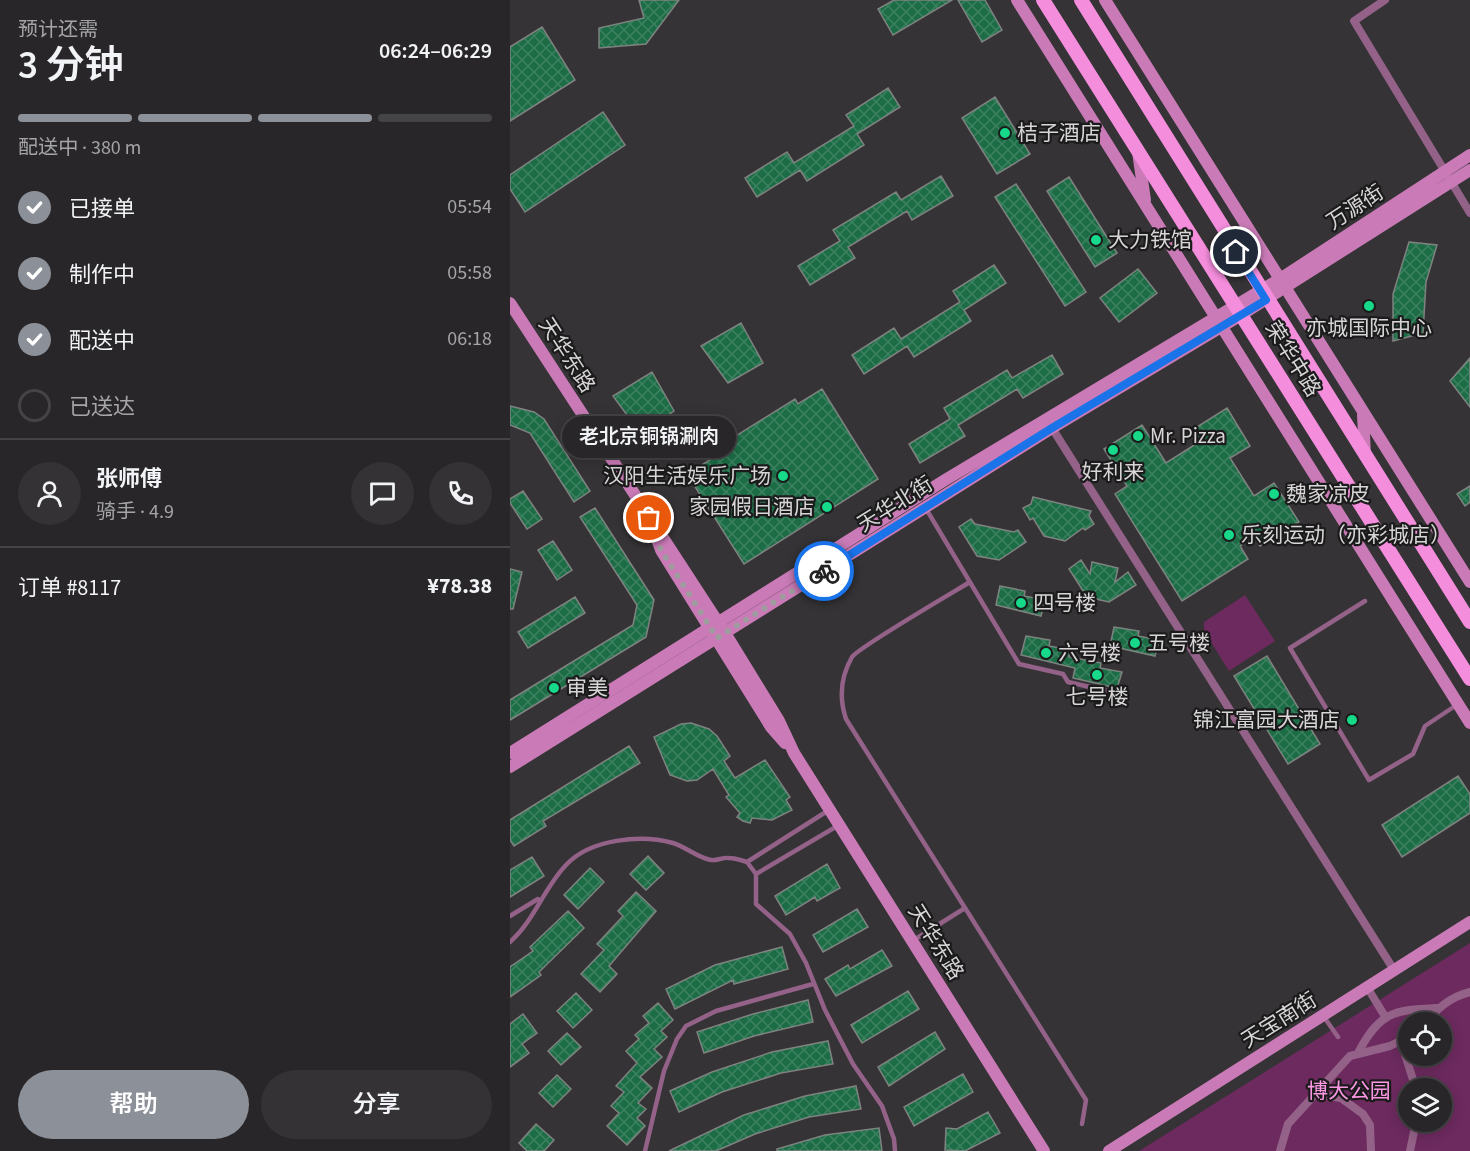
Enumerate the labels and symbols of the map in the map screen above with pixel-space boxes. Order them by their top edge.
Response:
place label: 桔子酒店 [1017,118,1101,148]
marker: 桔子酒店 [998,126,1012,140]
street label: 万源街 [1320,177,1390,237]
place label: 大力铁馆 [1108,225,1192,255]
pin [1210,226,1261,277]
marker: 大力铁馆 [1089,233,1103,247]
marker: 亦城国际中心 [1362,299,1376,313]
street label: 天华东路 [532,312,602,398]
place label: 亦城国际中心 [1306,313,1432,343]
street label: 荣华中路 [1258,315,1328,403]
callout: 老北京铜锅涮肉 [562,416,736,458]
place label: Mr. Pizza [1150,421,1226,451]
marker: Mr. Pizza [1131,429,1145,443]
marker: 好利来 [1106,443,1120,457]
place label: 好利来 [1082,457,1145,487]
place label: 汉阳生活娱乐广场 [603,461,771,491]
marker: 汉阳生活娱乐广场 [776,469,790,483]
street label: 天华北街 [851,469,939,539]
place label: 魏家凉皮 [1286,479,1370,509]
marker: 魏家凉皮 [1267,487,1281,501]
pin [623,492,674,543]
place label: 家园假日酒店 [689,492,815,522]
marker: 家园假日酒店 [820,500,834,514]
place label: 乐刻运动（亦彩城店） [1241,520,1451,550]
marker: 乐刻运动（亦彩城店） [1222,528,1236,542]
courier [794,541,854,601]
place label: 四号楼 [1033,588,1096,618]
marker: 四号楼 [1014,596,1028,610]
place label: 五号楼 [1147,628,1210,658]
marker: 五号楼 [1128,636,1142,650]
place label: 六号楼 [1058,638,1121,668]
marker: 六号楼 [1039,646,1053,660]
marker: 七号楼 [1090,668,1104,682]
place label: 审美 [566,673,608,703]
marker: 审美 [547,681,561,695]
place label: 七号楼 [1066,682,1129,712]
place label: 锦江富园大酒店 [1193,705,1340,735]
marker: 锦江富园大酒店 [1345,713,1359,727]
street label: 天华东路 [901,898,971,986]
street label: 天宝南街 [1235,985,1323,1055]
park label: 博大公园 [1307,1076,1391,1106]

